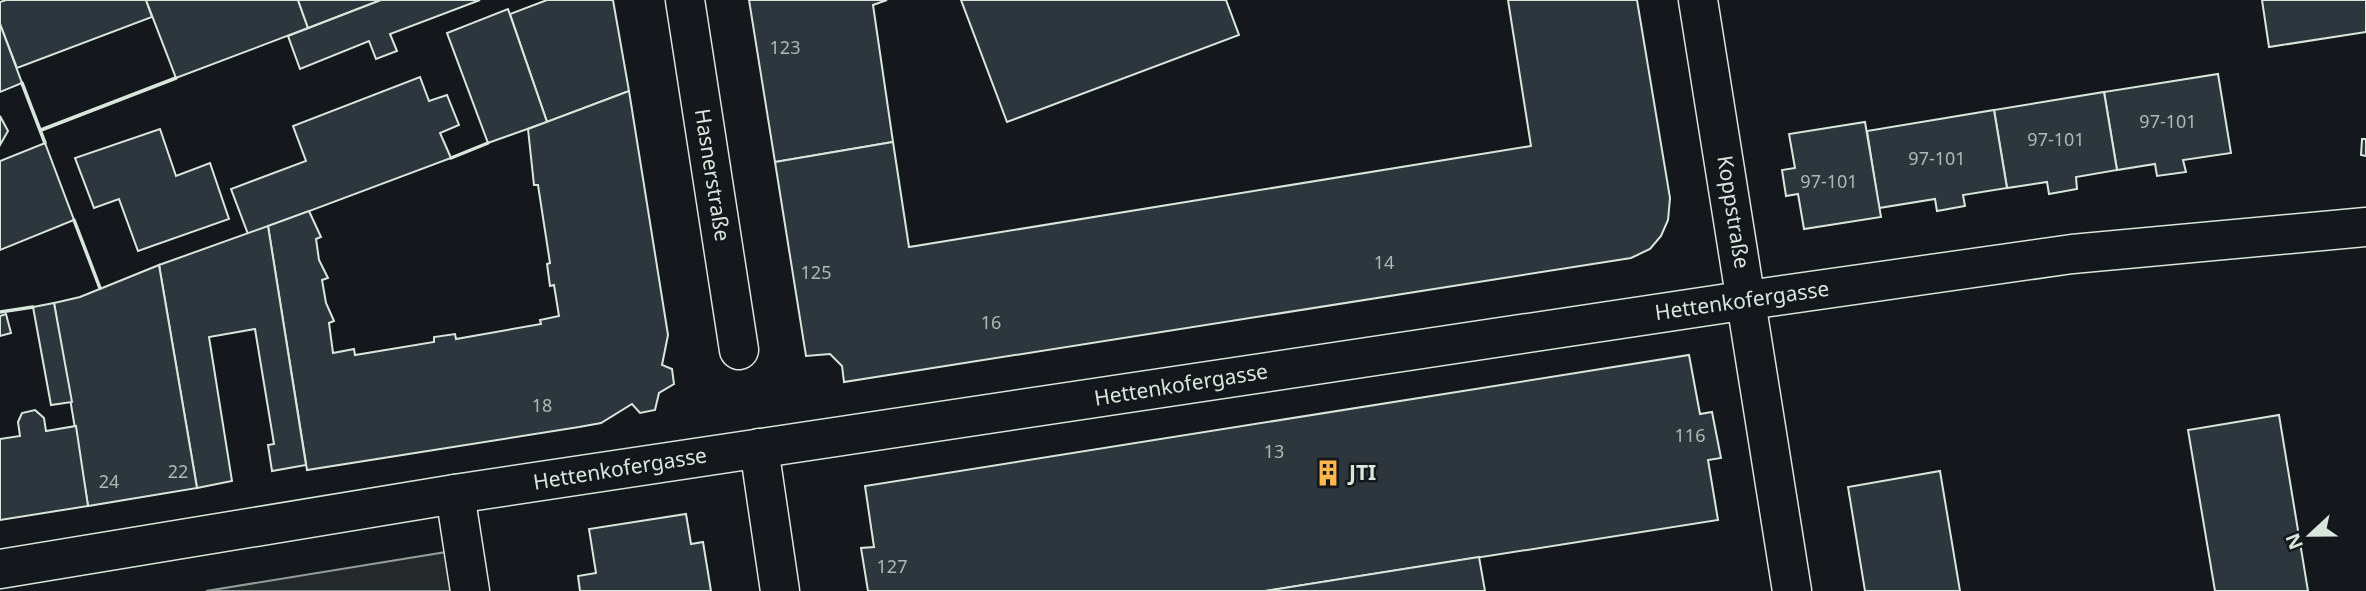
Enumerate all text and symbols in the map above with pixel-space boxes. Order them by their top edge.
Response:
house number: 123 [770,35,800,59]
street label: Hasnerstraße [689,107,737,243]
house number: 97-101 [2139,109,2197,133]
house number: 97-101 [2027,127,2085,151]
house number: 97-101 [1908,146,1966,170]
street label: Koppstraße [1711,153,1757,270]
house number: 97-101 [1800,169,1858,193]
house number: 14 [1374,250,1394,274]
house number: 125 [801,260,831,284]
street label: Hettenkofergasse [1653,274,1831,326]
house number: 16 [981,310,1001,334]
street label: Hettenkofergasse [1092,356,1270,412]
house number: 18 [532,393,552,417]
house number: 116 [1675,423,1705,447]
house number: 13 [1264,439,1284,463]
street label: Hettenkofergasse [531,440,709,496]
building icon: JTI [1313,458,1343,488]
place label: JTI [1347,458,1376,486]
house number: 22 [168,459,188,483]
house number: 24 [99,469,119,493]
north arrow [2275,500,2345,570]
text: N [2279,529,2309,553]
house number: 127 [877,554,907,578]

